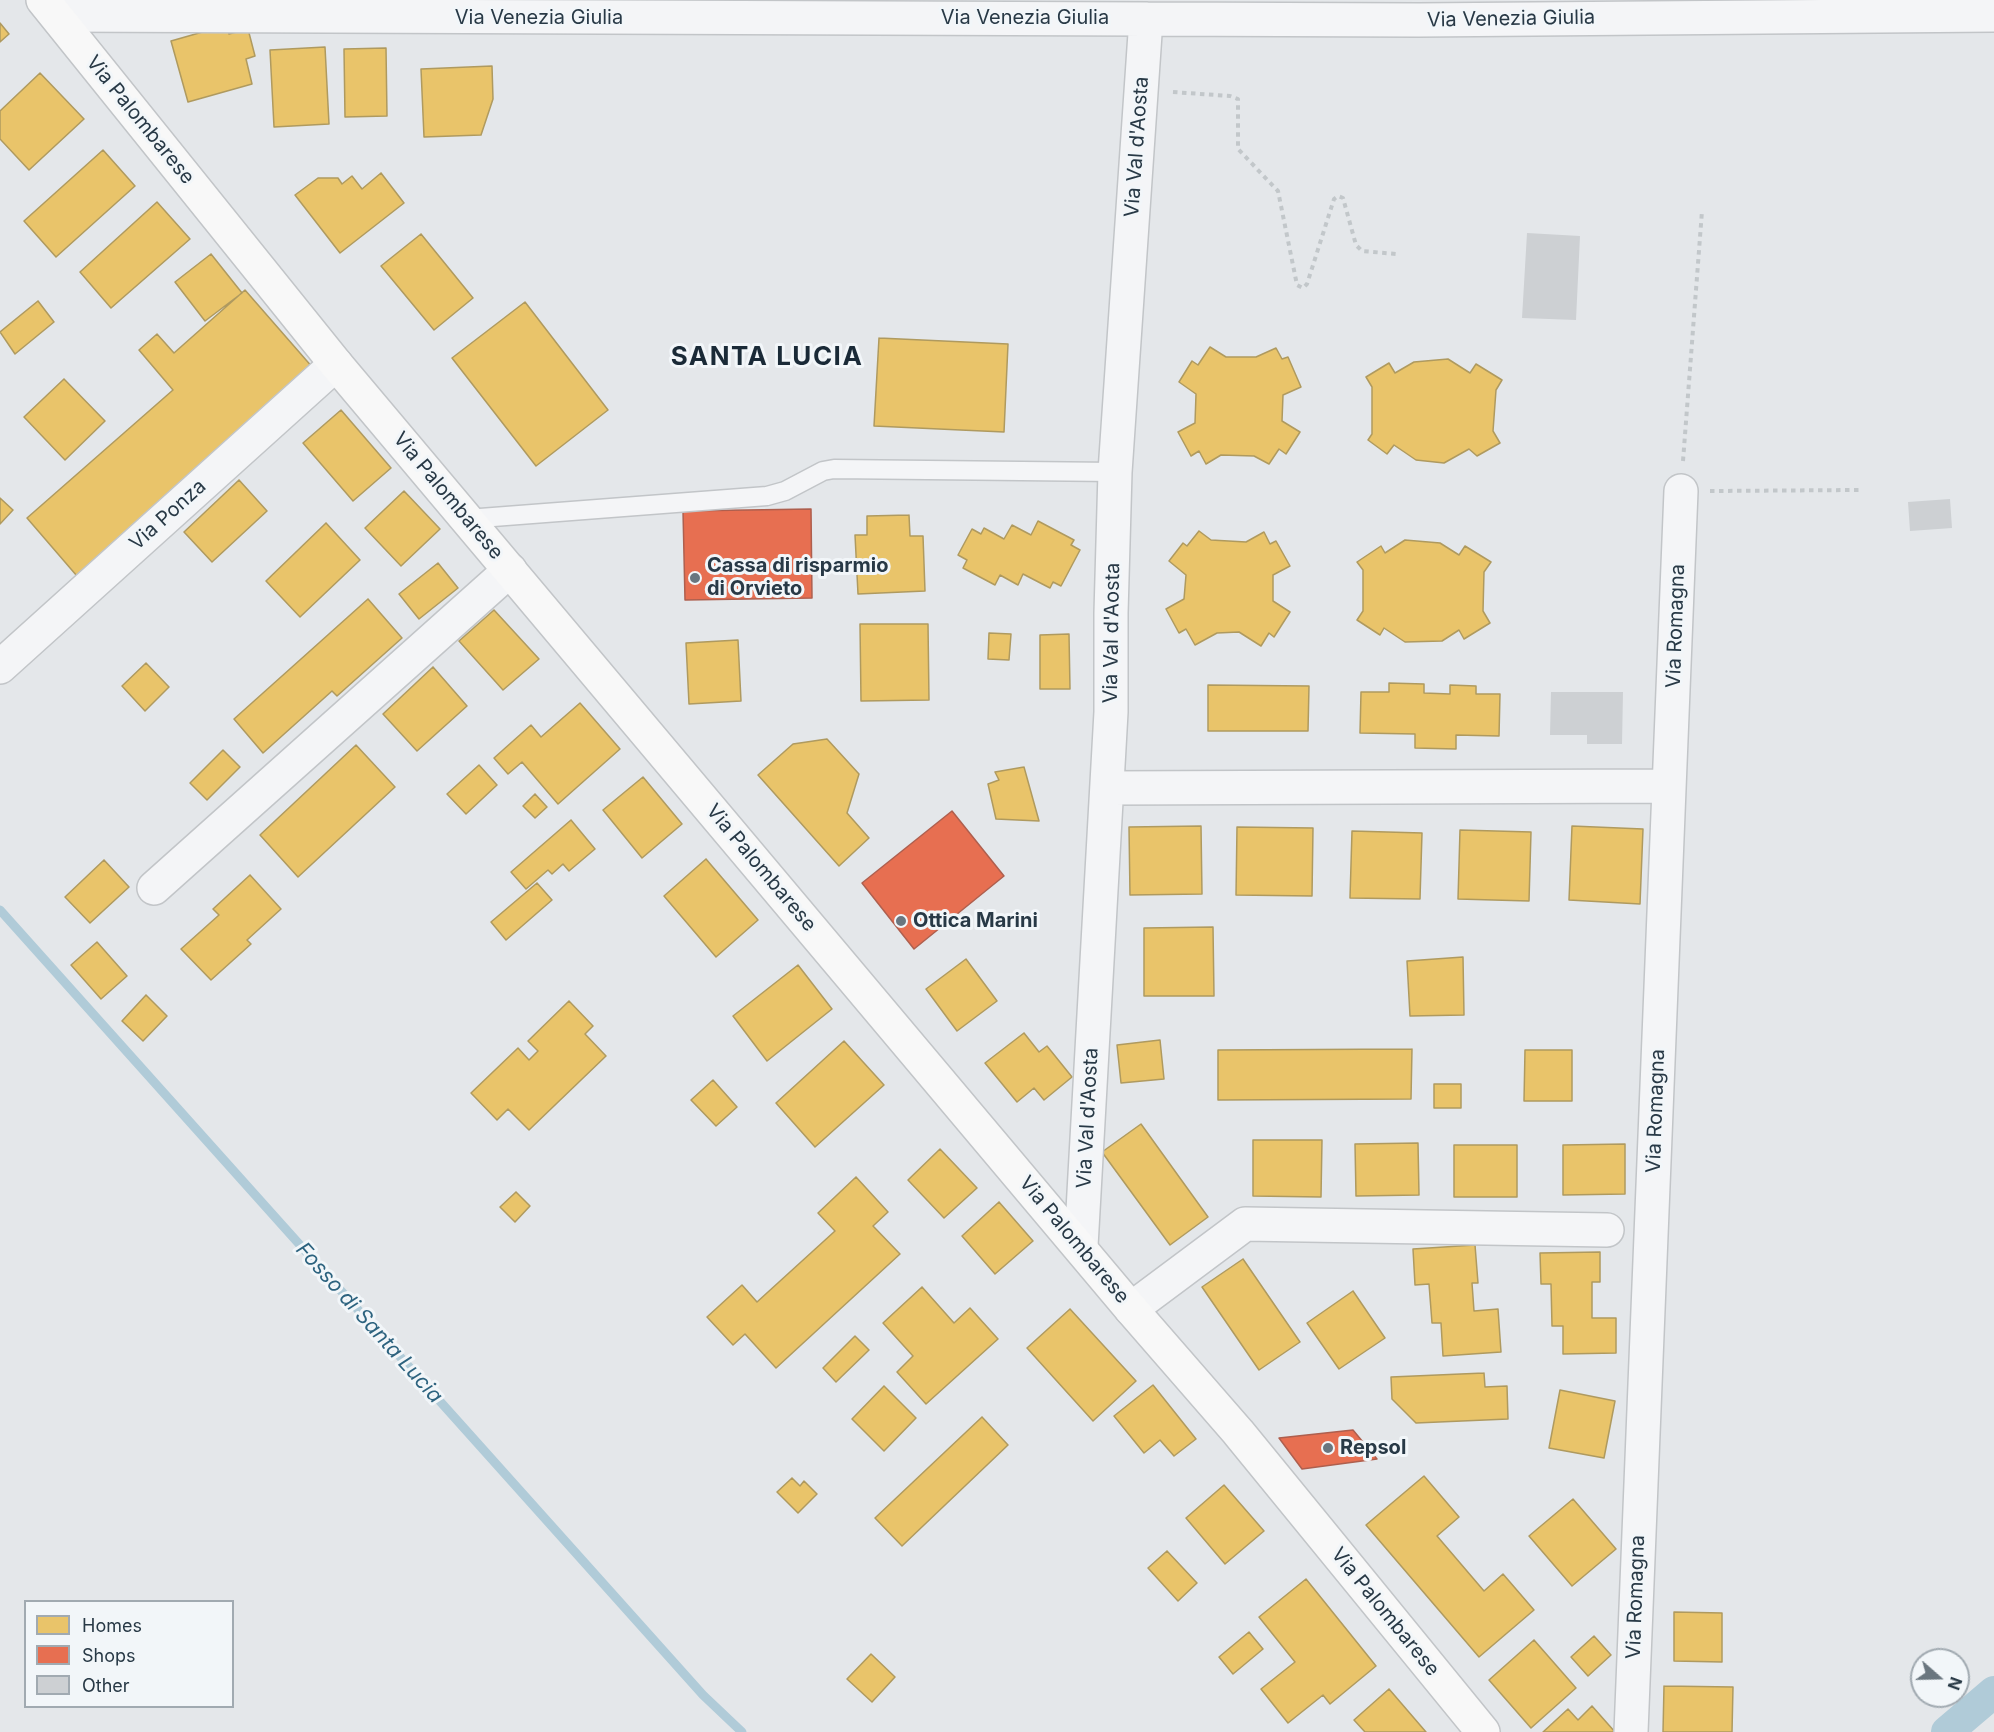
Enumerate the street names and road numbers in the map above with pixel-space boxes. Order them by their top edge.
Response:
street label: Via Venezia Giulia [455,6,623,30]
street label: Via Venezia Giulia [941,6,1109,30]
street label: Via Venezia Giulia [1427,6,1595,32]
street label: Via Palombarese [81,51,199,189]
street label: Via Val d'Aosta [1120,76,1154,218]
street label: Via Palombarese [388,428,508,564]
street label: Via Ponza [125,475,211,555]
street label: Via Val d'Aosta [1099,562,1125,704]
street label: Via Romagna [1662,564,1690,688]
street label: Via Palombarese [701,800,821,936]
street label: Via Val d'Aosta [1072,1047,1104,1189]
street label: Via Romagna [1642,1049,1670,1173]
street label: Via Palombarese [1014,1172,1134,1308]
street label: Via Romagna [1622,1535,1650,1659]
street label: Via Palombarese [1326,1543,1444,1681]

